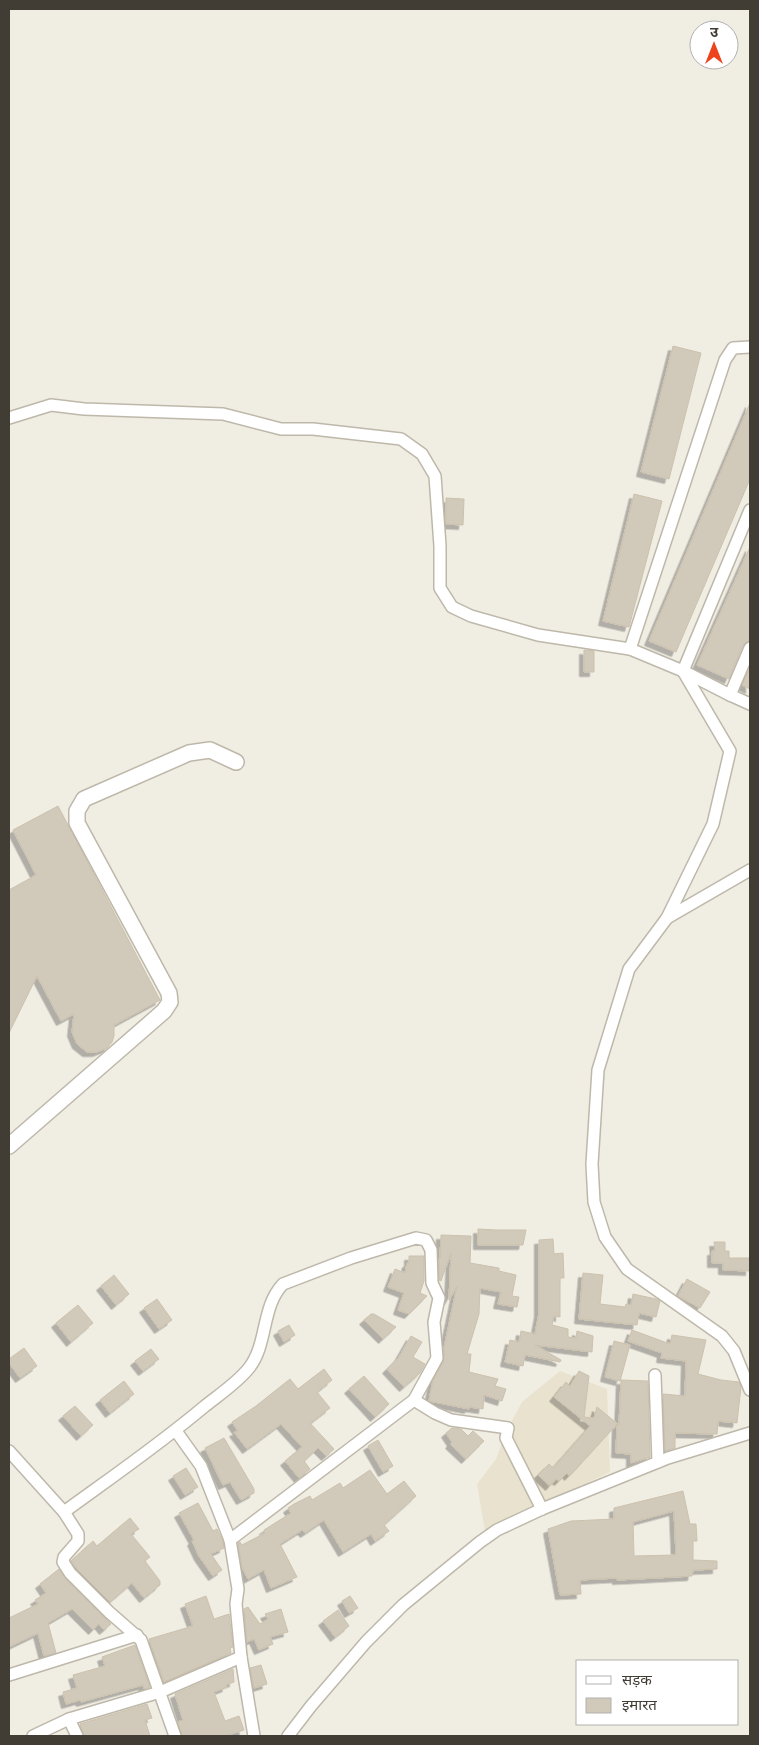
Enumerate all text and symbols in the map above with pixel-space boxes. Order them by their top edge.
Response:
north arrow [689,20,739,70]
text: उ [710,26,719,40]
legend [576,1660,739,1725]
text: सड़क [622,1673,652,1688]
text: इमारत [622,1698,657,1713]

